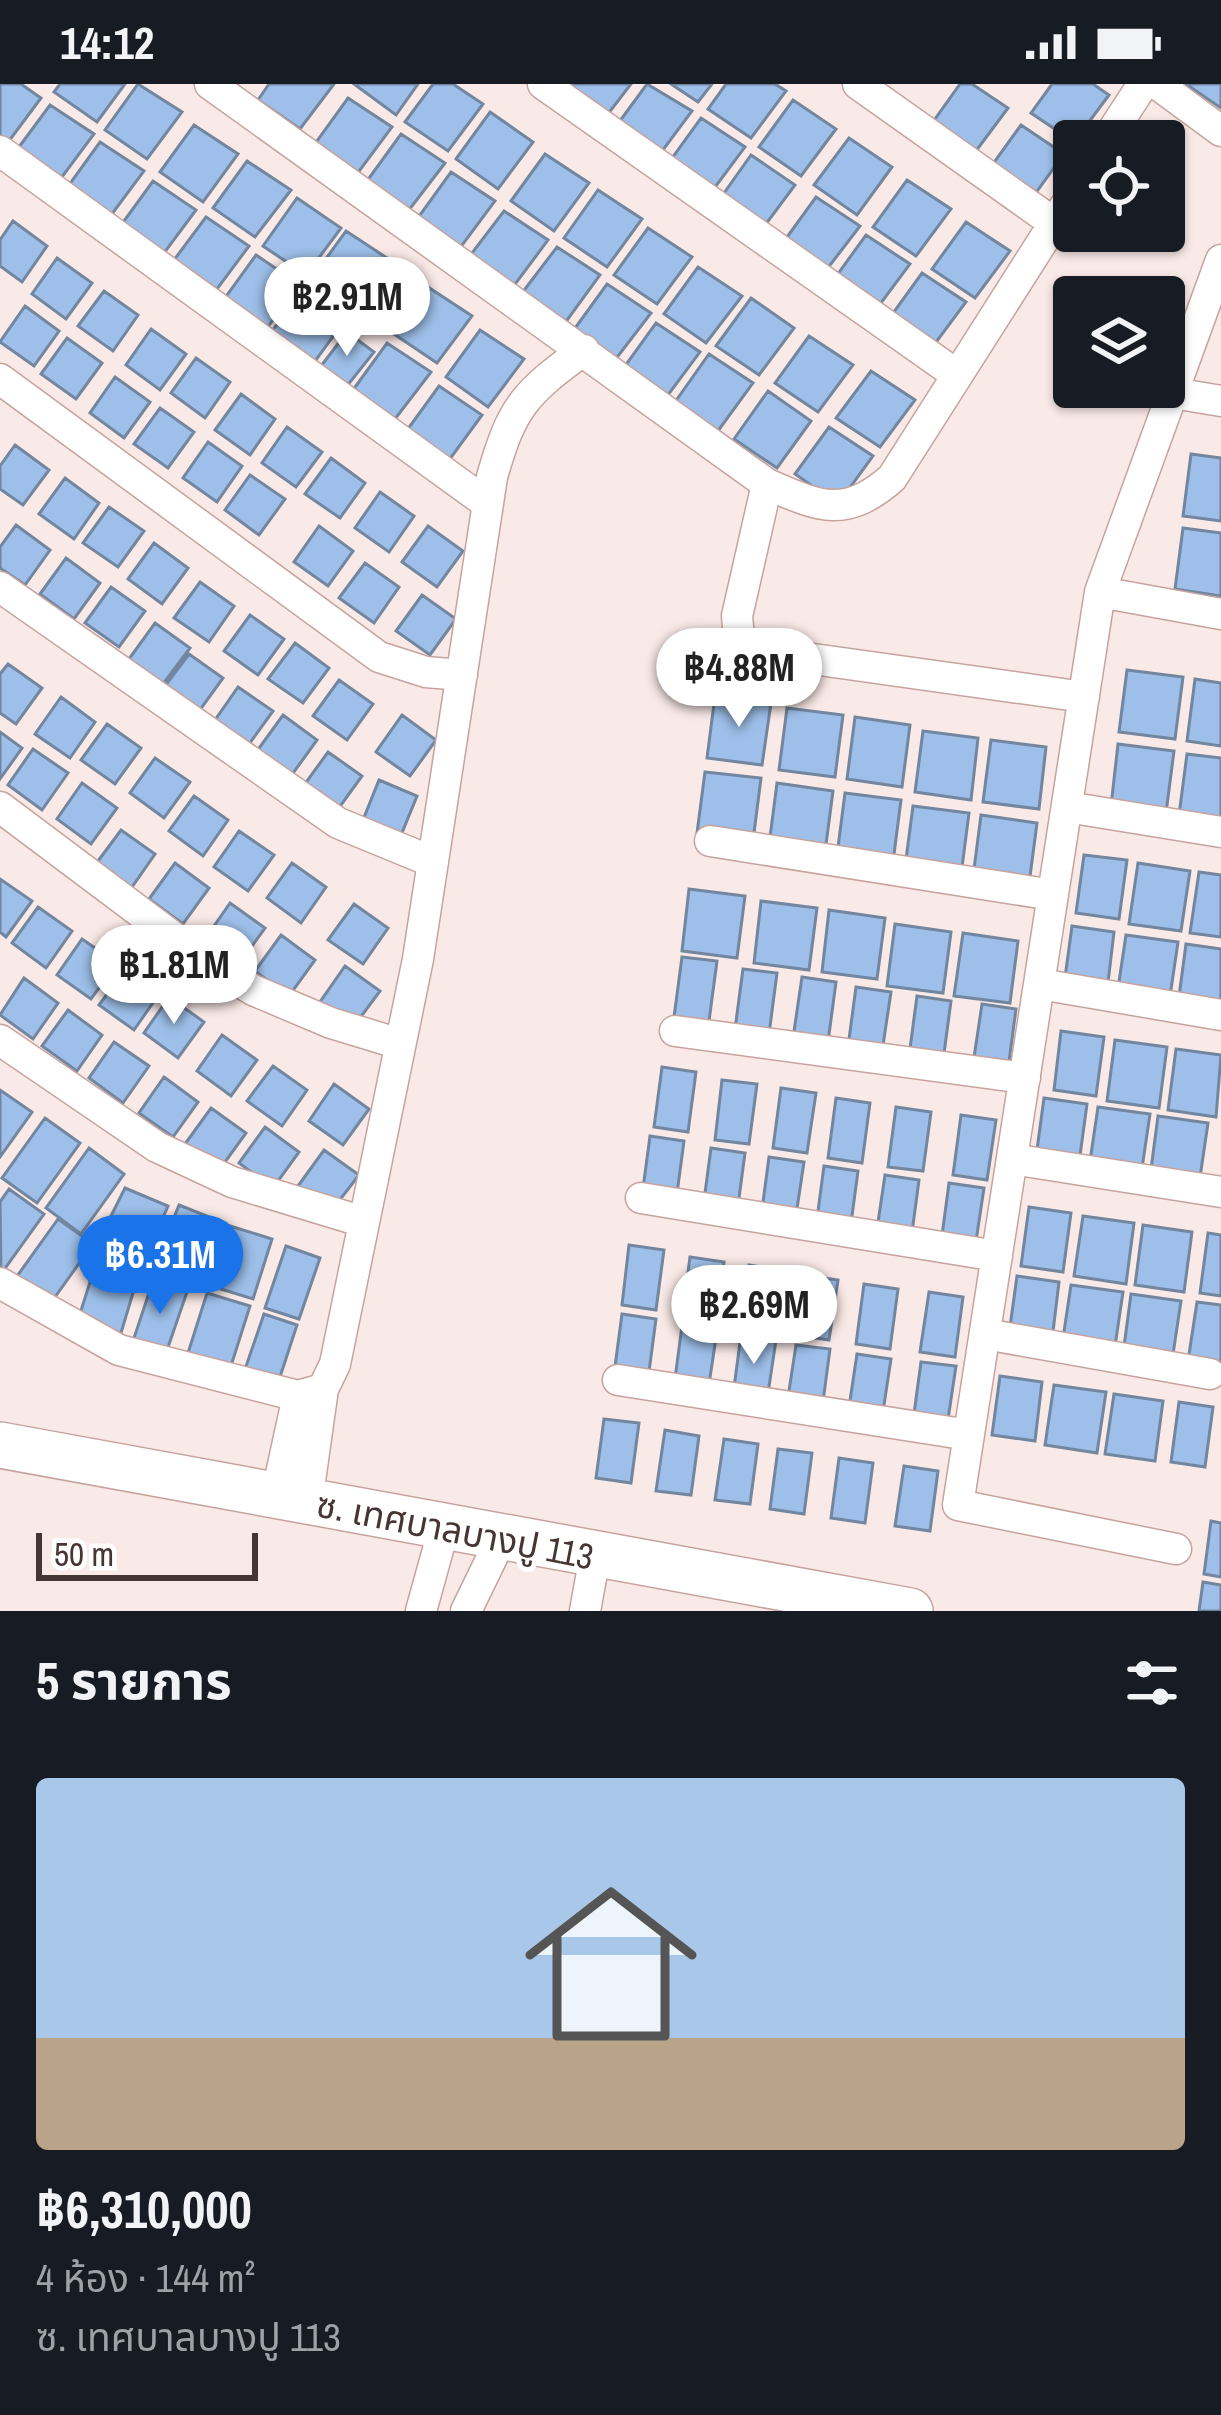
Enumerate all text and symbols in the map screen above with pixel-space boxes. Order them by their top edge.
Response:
text: 14:12 [60,12,154,73]
map controls [1053,120,1185,408]
button: locate [1053,120,1185,252]
pin: ฿2.91M [249,257,445,359]
text: ฿2.91M [291,270,403,322]
button: layers [1053,276,1185,408]
pin: ฿4.88M [641,628,837,730]
text: ฿4.88M [683,641,795,693]
pin: ฿1.81M [76,925,272,1027]
text: ฿1.81M [118,938,230,990]
pin: ฿6.31M [62,1215,258,1317]
text: ฿6.31M [104,1228,216,1280]
pin: ฿2.69M [656,1265,852,1367]
text: ฿2.69M [698,1278,810,1330]
street label: ซ. เทศบาลบางปู 113 [312,1480,598,1580]
scale bar [36,1527,258,1580]
text: 50 m [54,1532,114,1576]
text: 5 รายการ [36,1646,232,1715]
icon: filters [1119,1650,1185,1716]
icon: home [503,1856,719,2072]
text: ฿6,310,000 [36,2175,252,2244]
text: 4 ห้อง · 144 m² [36,2252,255,2304]
text: ซ. เทศบาลบางปู 113 [36,2311,341,2363]

